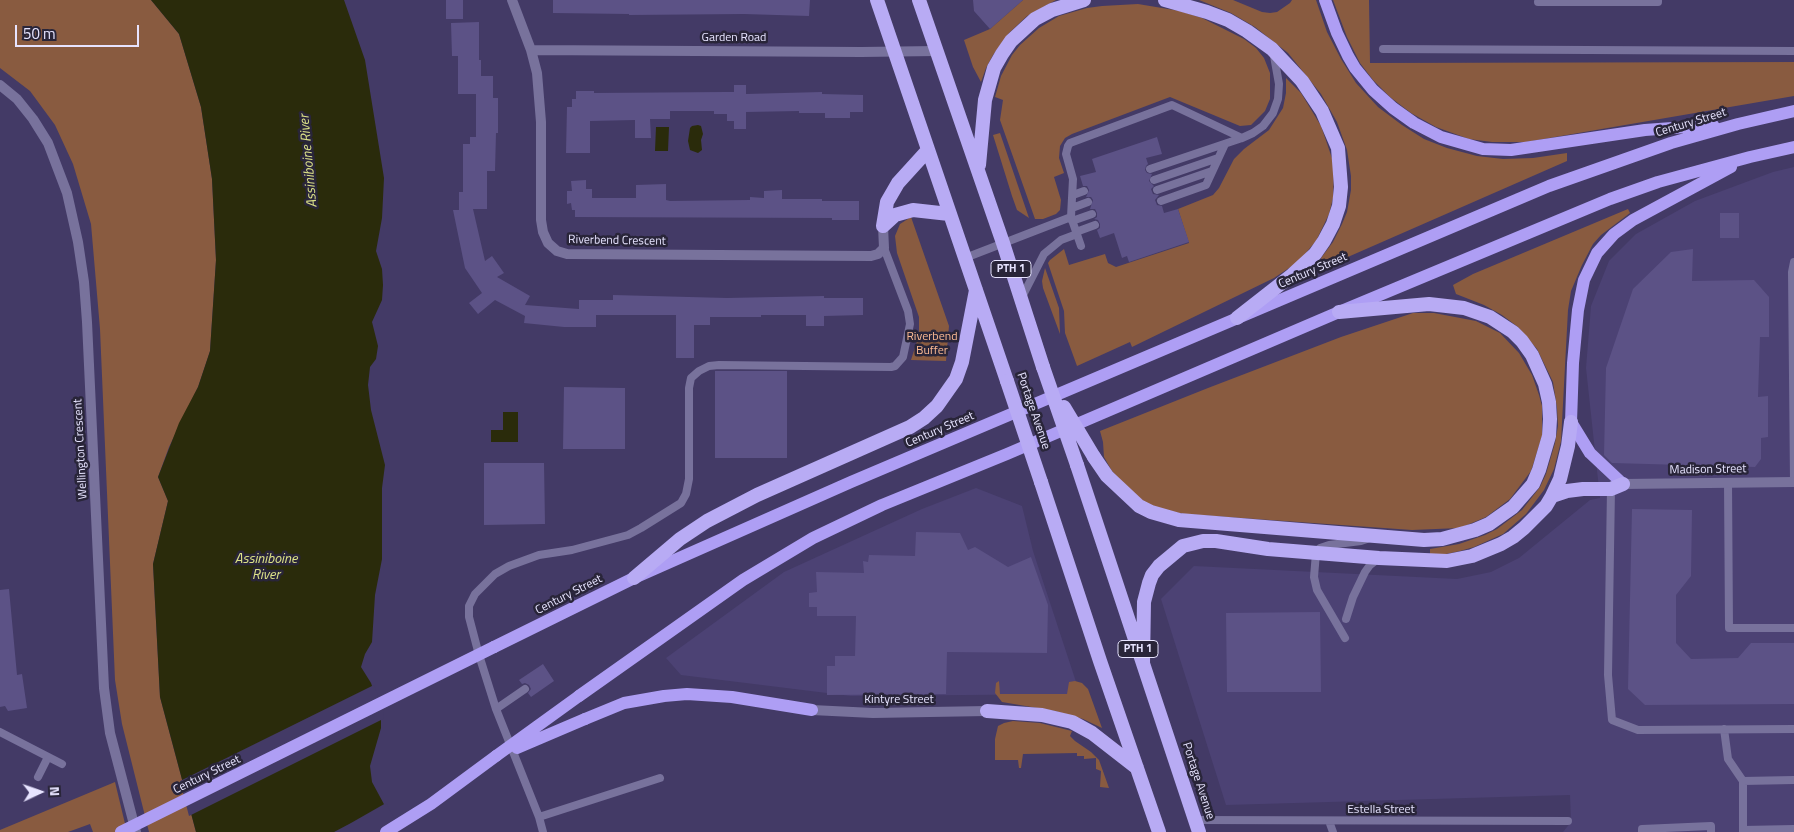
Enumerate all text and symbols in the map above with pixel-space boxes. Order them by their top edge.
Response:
scale bar [18,15,141,47]
text: 50 m [23,22,56,45]
street label: Garden Road [702,31,766,45]
street label: Century Street [1654,105,1728,141]
water label: Assiniboine River [297,114,321,208]
street label: Riverbend Crescent [568,233,666,249]
street label: Century Street [1277,250,1349,292]
road number: PTH 1 [991,260,1031,278]
park label: Riverbend Buffer [906,330,958,358]
street label: Portage Avenue [1013,371,1053,451]
street label: Wellington Crescent [71,398,91,500]
street label: Century Street [904,409,976,451]
street label: Madison Street [1669,462,1747,478]
water label: Assiniboine River [235,552,297,584]
street label: Century Street [533,572,605,618]
road number: PTH 1 [1118,641,1158,658]
street label: Kintyre Street [864,693,934,707]
street label: Portage Avenue [1179,741,1217,821]
street label: Century Street [171,753,243,797]
north arrow [15,767,65,817]
text: N [45,786,66,797]
street label: Estella Street [1347,803,1415,817]

